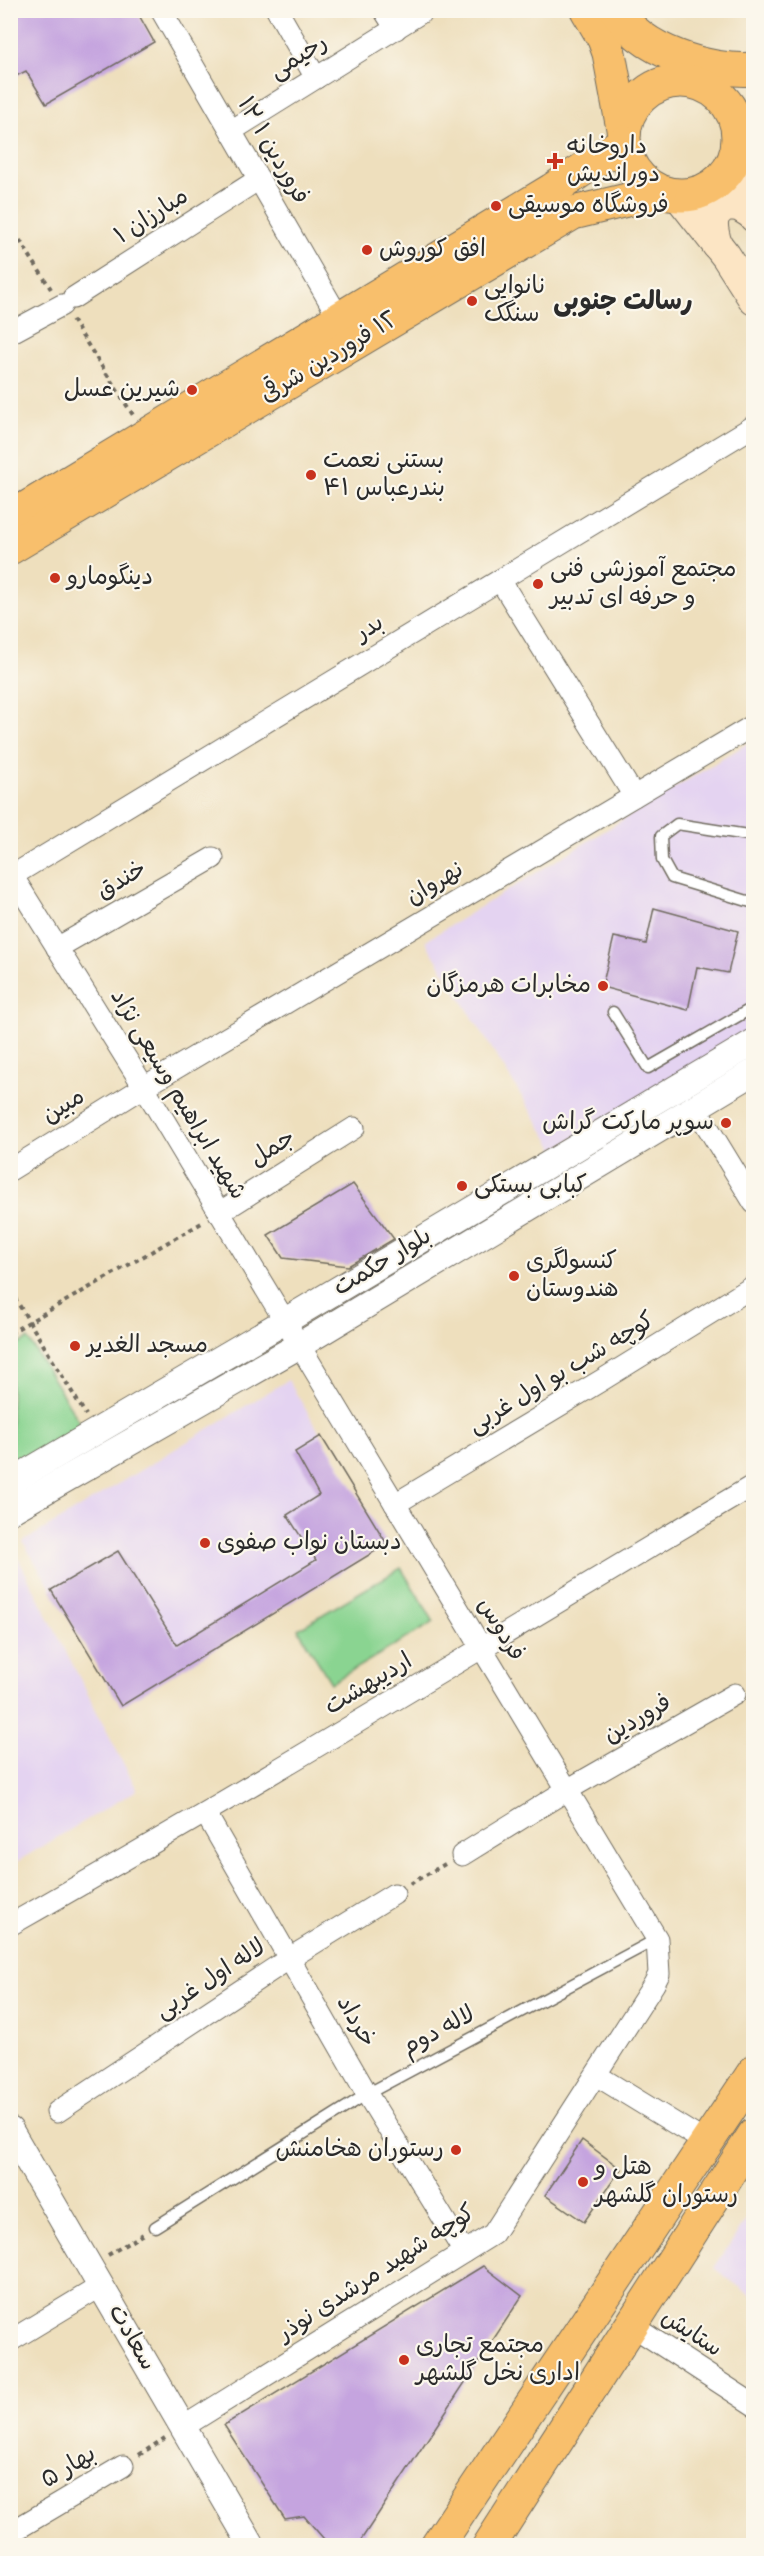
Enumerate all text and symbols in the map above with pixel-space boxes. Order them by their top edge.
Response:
street label: رحیمی [263,26,335,90]
street label: ۱۲ فروردین ۱ [227,91,317,211]
place label: داروخانه دوراندیش [567,130,660,193]
marker: داروخانه دوراندیش [548,154,562,168]
street label: مبارزان ۱ [108,180,196,254]
place label: فروشگاه موسیقی [508,189,669,224]
marker: فروشگاه موسیقی [489,199,503,213]
place label: افق کوروش [379,233,486,268]
marker: افق کوروش [360,243,374,257]
place label: نانوایی سنگک [484,270,546,333]
district label: رسالت جنوبی [553,284,693,322]
marker: نانوایی سنگک [465,294,479,308]
street label: ١٢ فروردین شرقی [254,303,406,413]
place label: شیرین عسل [64,373,180,408]
marker: شیرین عسل [185,383,199,397]
place label: بستنی نعمت بندرعباس ۴۱ [323,444,445,507]
marker: بستنی نعمت بندرعباس ۴۱ [304,468,318,482]
place label: مجتمع آموزشی فنی و حرفه ای تدبیر [548,553,737,616]
place label: دینگومارو [65,561,153,596]
marker: دینگومارو [48,571,62,585]
marker: مجتمع آموزشی فنی و حرفه ای تدبیر [531,577,545,591]
street label: بدر [347,607,391,652]
street label: خندق [90,853,154,909]
street label: نهروان [400,853,472,915]
place label: مخابرات هرمزگان [426,969,591,1004]
marker: مخابرات هرمزگان [596,979,610,993]
street label: شهید ابراهیم وسیعی نژاد [100,983,254,1207]
street label: مبین [36,1080,92,1134]
place label: سوپر مارکت گراش [542,1106,714,1141]
marker: سوپر مارکت گراش [719,1116,733,1130]
street label: جمل [243,1121,303,1177]
place label: کبابی بستکی [474,1169,587,1204]
marker: کبابی بستکی [455,1179,469,1193]
street label: بلوار حکمت [327,1220,439,1306]
place label: کنسولگری هندوستان [526,1245,619,1308]
marker: کنسولگری هندوستان [507,1269,521,1283]
street label: کوچه شب بو اول غربی [462,1304,662,1444]
place label: مسجد الغدیر [85,1329,208,1364]
marker: مسجد الغدیر [68,1339,82,1353]
place label: دبستان نواب صفوی [217,1526,402,1561]
marker: دبستان نواب صفوی [198,1536,212,1550]
street label: فردوس [467,1591,533,1669]
street label: اردیبهشت [318,1645,420,1725]
street label: فروردین [597,1686,679,1754]
street label: لاله اول غربی [149,1931,273,2029]
street label: خرداد [326,1989,384,2055]
street label: لاله دوم [396,1998,482,2066]
place label: رستوران هخامنش [275,2133,444,2168]
marker: رستوران هخامنش [449,2143,463,2157]
place label: هتل و رستوران گلشهر [593,2151,738,2214]
marker: هتل و رستوران گلشهر [576,2175,590,2189]
street label: کوچه شهید مرشدی نوذر [269,2197,483,2352]
street label: سعادت [98,2298,164,2378]
street label: ستایش [653,2301,729,2367]
place label: مجتمع تجاری اداری نخل گلشهر [414,2329,580,2392]
marker: مجتمع تجاری اداری نخل گلشهر [397,2353,411,2367]
street label: بهار ۵ [35,2438,103,2498]

